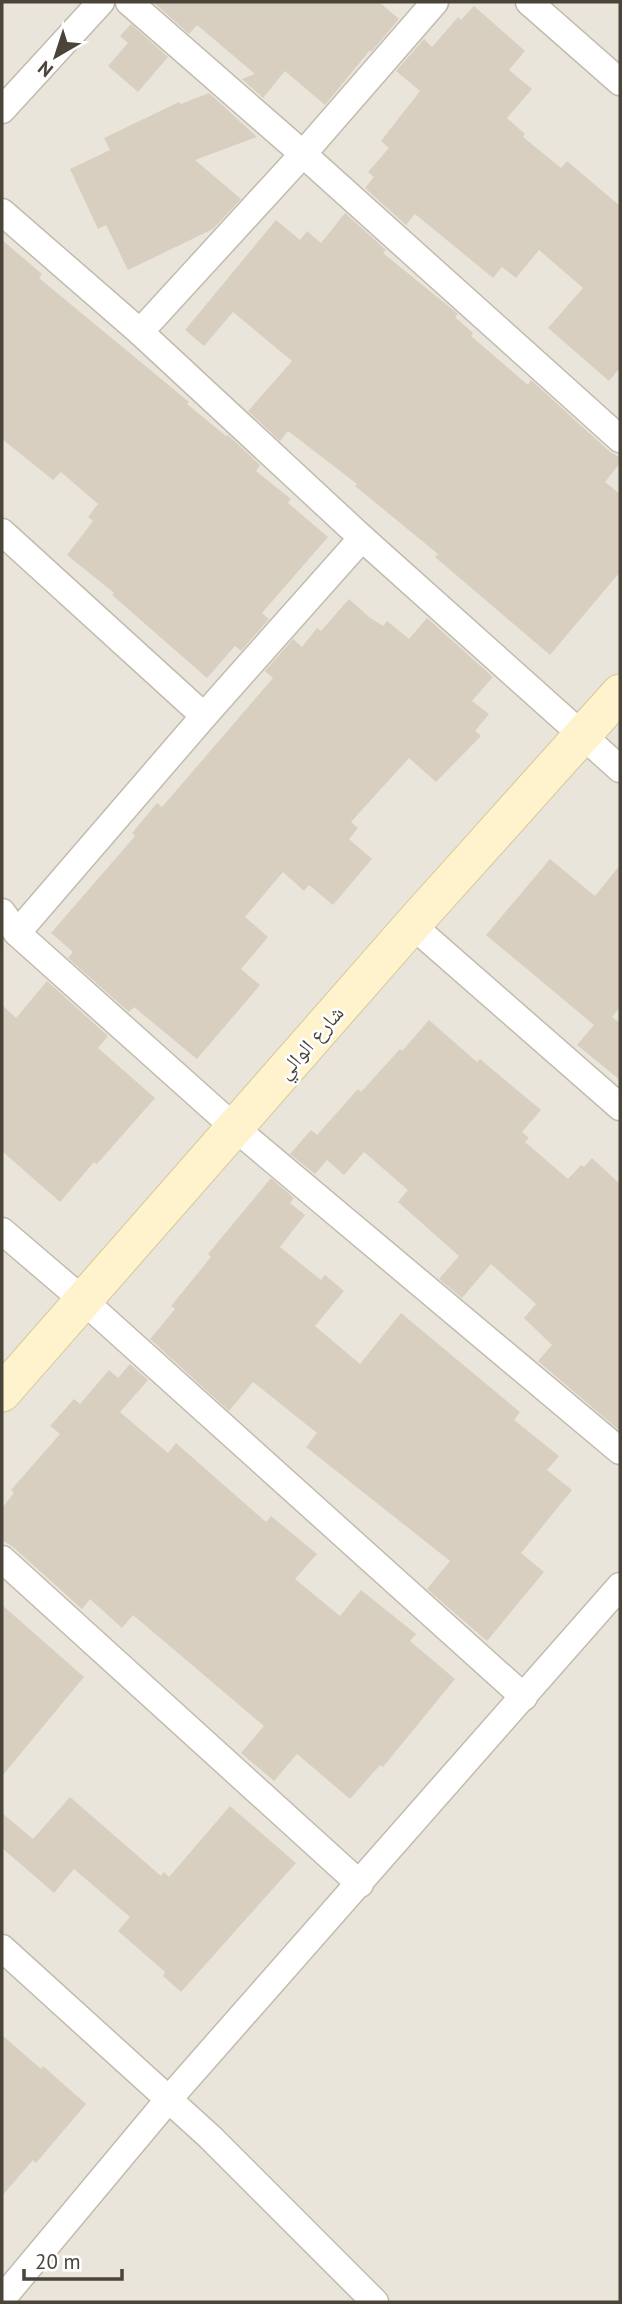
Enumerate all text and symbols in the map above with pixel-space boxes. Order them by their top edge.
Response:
north arrow [21,21,91,91]
text: N [33,56,58,82]
street label: شارع الوالي [271,1000,352,1087]
scale bar [24,2238,122,2282]
text: 20 m [35,2248,81,2275]

